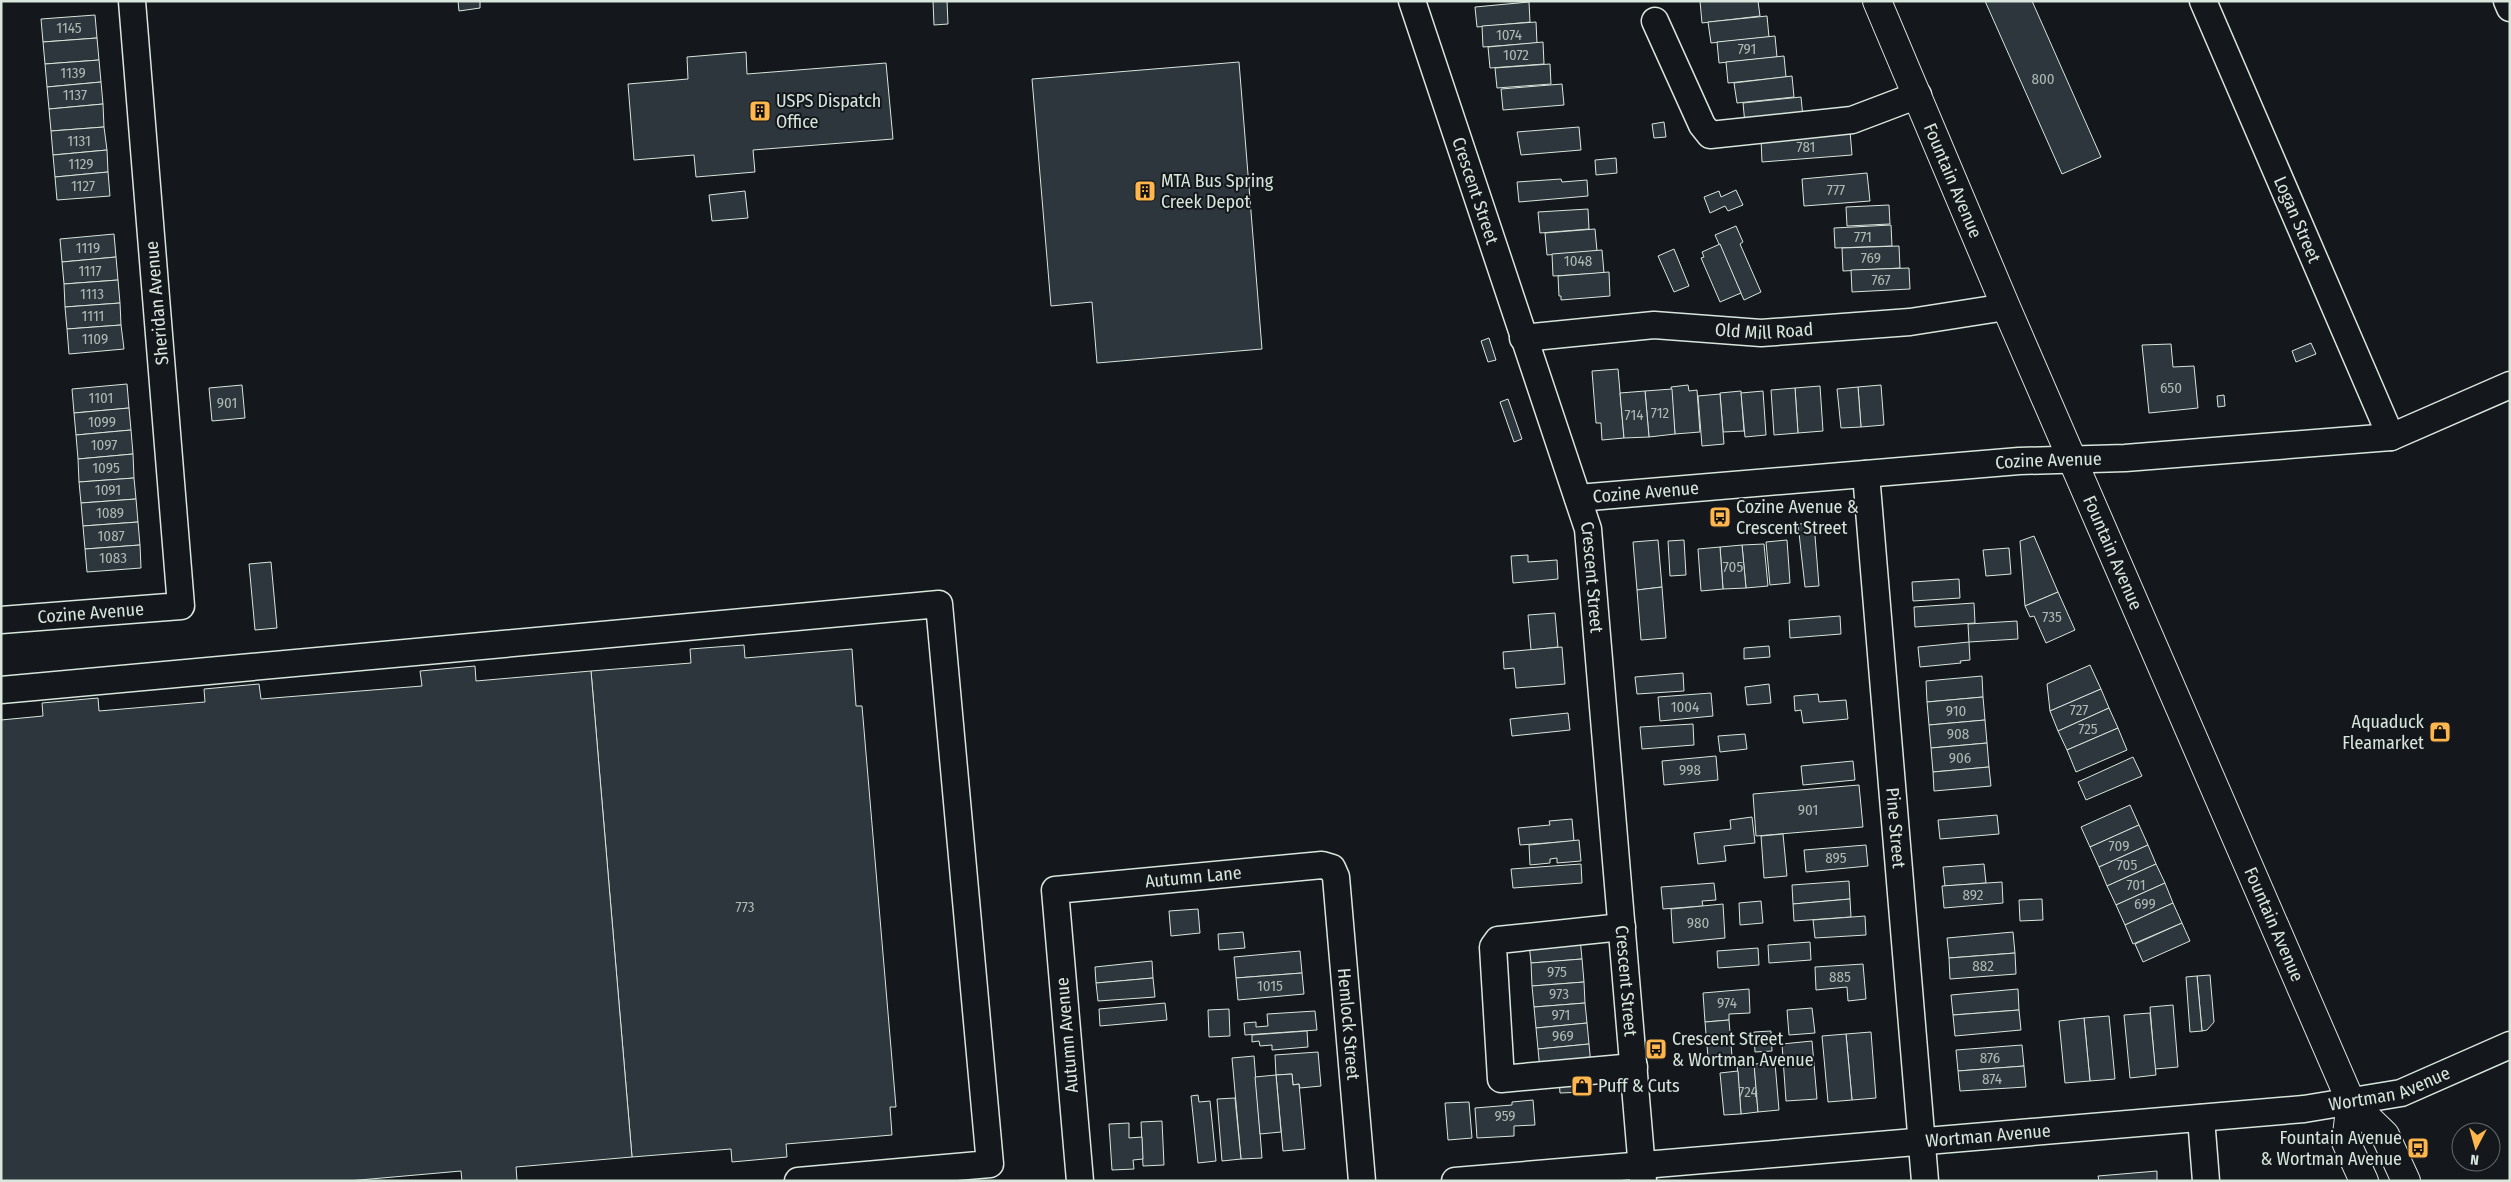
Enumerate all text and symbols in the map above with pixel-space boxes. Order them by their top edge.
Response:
house number: 1145 [56,19,82,37]
house number: 1074 [1496,26,1522,44]
house number: 791 [1738,40,1756,58]
house number: 1072 [1503,46,1529,64]
house number: 1139 [60,64,86,82]
house number: 800 [2031,70,2055,88]
house number: 1137 [63,86,87,104]
place label: USPS Dispatch Office [776,90,881,133]
building icon: USPS Dispatch Office [748,99,772,123]
street label: Fountain Avenue [1919,120,1987,242]
house number: 1131 [67,132,91,150]
street label: Crescent Street [1447,134,1503,247]
house number: 781 [1797,138,1815,156]
house number: 1129 [68,155,94,173]
place label: MTA Bus Spring Creek Depot [1161,170,1274,213]
street label: Logan Street [2269,173,2326,266]
house number: 1127 [71,177,95,195]
building icon: MTA Bus Spring Creek Depot [1133,179,1157,203]
house number: 777 [1827,181,1845,199]
house number: 771 [1854,228,1872,246]
house number: 1119 [76,239,100,257]
street label: Sheridan Avenue [141,240,173,366]
house number: 769 [1861,249,1881,267]
house number: 1048 [1564,252,1592,270]
house number: 1117 [78,262,102,280]
house number: 767 [1872,271,1890,289]
house number: 1113 [80,285,104,303]
house number: 1111 [82,307,104,325]
street label: Old Mill Road [1714,318,1814,344]
house number: 1109 [82,330,108,348]
house number: 650 [2160,379,2182,397]
house number: 1101 [89,389,113,407]
house number: 901 [217,394,237,412]
house number: 712 [1651,404,1670,422]
house number: 714 [1625,406,1644,424]
house number: 1099 [88,413,116,431]
house number: 1097 [91,436,117,454]
street label: Cozine Avenue [1994,448,2102,474]
house number: 1095 [92,459,120,477]
street label: Cozine Avenue [1592,477,1700,508]
house number: 1091 [95,481,121,499]
street label: Fountain Avenue [2078,492,2147,614]
place label: Cozine Avenue & Crescent Street [1736,496,1859,539]
house number: 1089 [96,504,124,522]
bus stop icon: Cozine Avenue & Crescent Street [1708,505,1732,529]
street label: Crescent Street [1575,519,1608,634]
house number: 1087 [97,527,125,545]
house number: 1083 [99,549,127,567]
house number: 705 [1723,558,1743,576]
street label: Cozine Avenue [37,598,145,628]
house number: 735 [2042,608,2062,626]
house number: 1004 [1671,698,1699,716]
house number: 727 [2070,701,2088,719]
house number: 910 [1946,702,1966,720]
place label: Aquaduck Fleamarket [2342,711,2425,754]
house number: 725 [2078,720,2098,738]
shop icon: Aquaduck Fleamarket [2428,720,2452,744]
house number: 908 [1947,725,1969,743]
house number: 906 [1949,749,1971,767]
house number: 998 [1679,761,1701,779]
street label: Pine Street [1881,787,1910,869]
house number: 901 [1798,801,1818,819]
house number: 709 [2109,837,2129,855]
house number: 895 [1825,849,1847,867]
house number: 705 [2117,856,2137,874]
street label: Autumn Lane [1144,862,1243,893]
street label: Fountain Avenue [2239,864,2308,985]
house number: 701 [2126,876,2146,894]
house number: 892 [1963,886,1984,904]
house number: 699 [2134,895,2156,913]
house number: 773 [736,898,755,916]
house number: 980 [1687,914,1709,932]
street label: Crescent Street [1610,924,1642,1037]
house number: 882 [1972,957,1994,975]
house number: 975 [1547,963,1567,981]
street label: Hemlock Street [1333,967,1364,1081]
house number: 885 [1829,968,1851,986]
street label: Autumn Avenue [1051,976,1083,1094]
house number: 1015 [1257,977,1283,995]
house number: 973 [1549,985,1569,1003]
house number: 974 [1717,994,1737,1012]
house number: 971 [1552,1006,1570,1024]
house number: 969 [1552,1027,1574,1045]
place label: Crescent Street & Wortman Avenue [1672,1028,1814,1071]
bus stop icon: Crescent Street & Wortman Avenue [1644,1037,1668,1061]
house number: 876 [1980,1049,2000,1067]
street label: Wortman Avenue [2327,1062,2453,1116]
house number: 874 [1982,1070,2002,1088]
shop icon: Puff & Cuts [1570,1074,1594,1098]
place label: Puff & Cuts [1598,1075,1680,1097]
house number: 724 [1738,1083,1758,1101]
house number: 959 [1494,1107,1516,1125]
street label: Wortman Avenue [1925,1120,2052,1152]
north arrow [2451,1122,2501,1172]
place label: Fountain Avenue & Wortman Avenue [2260,1127,2402,1170]
bus stop icon: Fountain Avenue & Wortman Avenue [2406,1136,2430,1160]
text: N [2470,1151,2480,1168]

